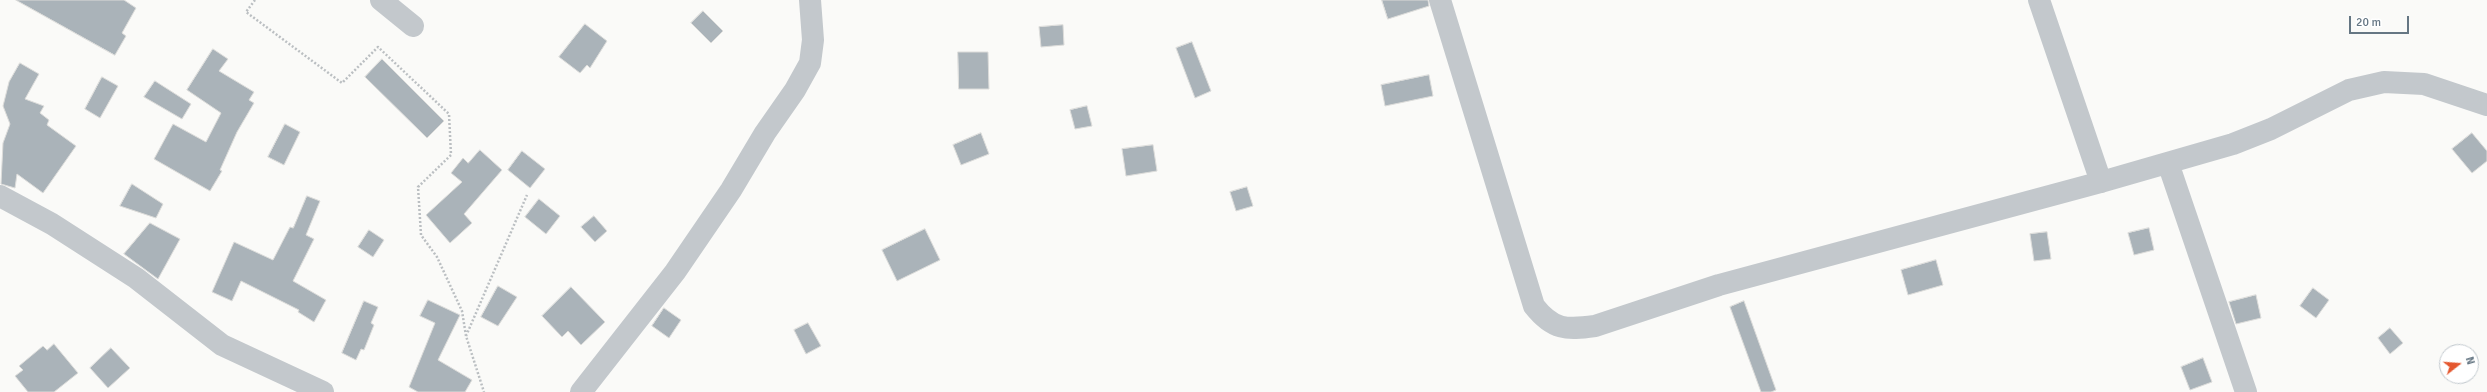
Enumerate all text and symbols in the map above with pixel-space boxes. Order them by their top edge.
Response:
scale bar [2351,8,2411,34]
text: 20 m [2356,15,2381,30]
north arrow [2439,344,2479,384]
text: N [2463,355,2477,366]

